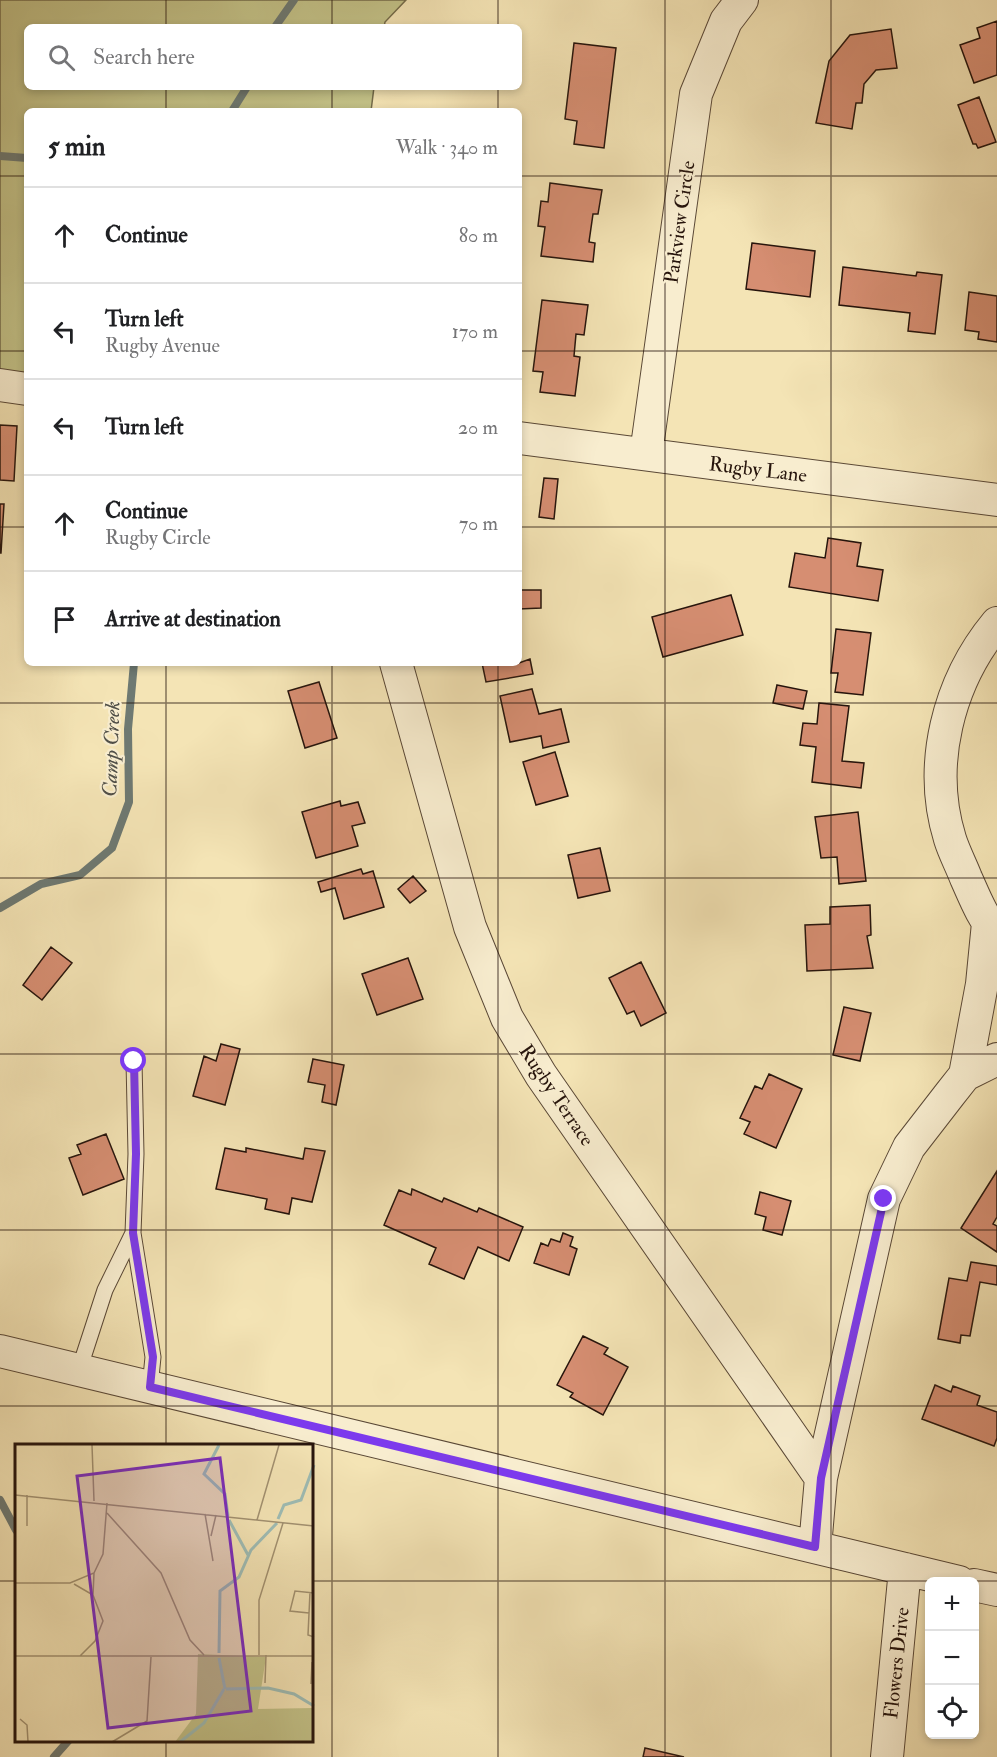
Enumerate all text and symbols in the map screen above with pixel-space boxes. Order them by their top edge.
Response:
search box [24,24,522,90]
icon: search [45,41,78,74]
text: Search here [93,43,195,71]
text: 5 min [48,131,105,163]
text: Walk · 340 m [396,135,498,160]
street label: Parkview Circle [659,159,700,285]
icon: ahead [48,219,81,252]
text: Continue [105,221,188,249]
text: 80 m [459,223,498,248]
text: Turn left [105,305,184,333]
icon: left [48,315,81,348]
text: 170 m [452,319,498,344]
text: Rugby Avenue [105,333,220,358]
icon: left [48,411,81,444]
text: Turn left [105,413,184,441]
text: 20 m [458,415,498,440]
street label: Rugby Lane [708,451,808,488]
text: Continue [105,497,188,525]
icon: ahead [48,507,81,540]
text: 70 m [459,511,498,536]
text: Rugby Circle [105,525,211,550]
icon: arrive [48,603,81,636]
text: Arrive at destination [105,605,281,633]
water label: Camp Creek [96,701,127,797]
street label: Rugby Terrace [513,1040,600,1151]
route start [120,1047,146,1073]
route end [870,1185,896,1211]
inset map [15,1444,314,1742]
map controls [925,1577,979,1739]
button: + [925,1577,979,1631]
street label: Flowers Drive [878,1606,915,1720]
button: − [925,1631,979,1685]
button: locate [925,1685,979,1739]

